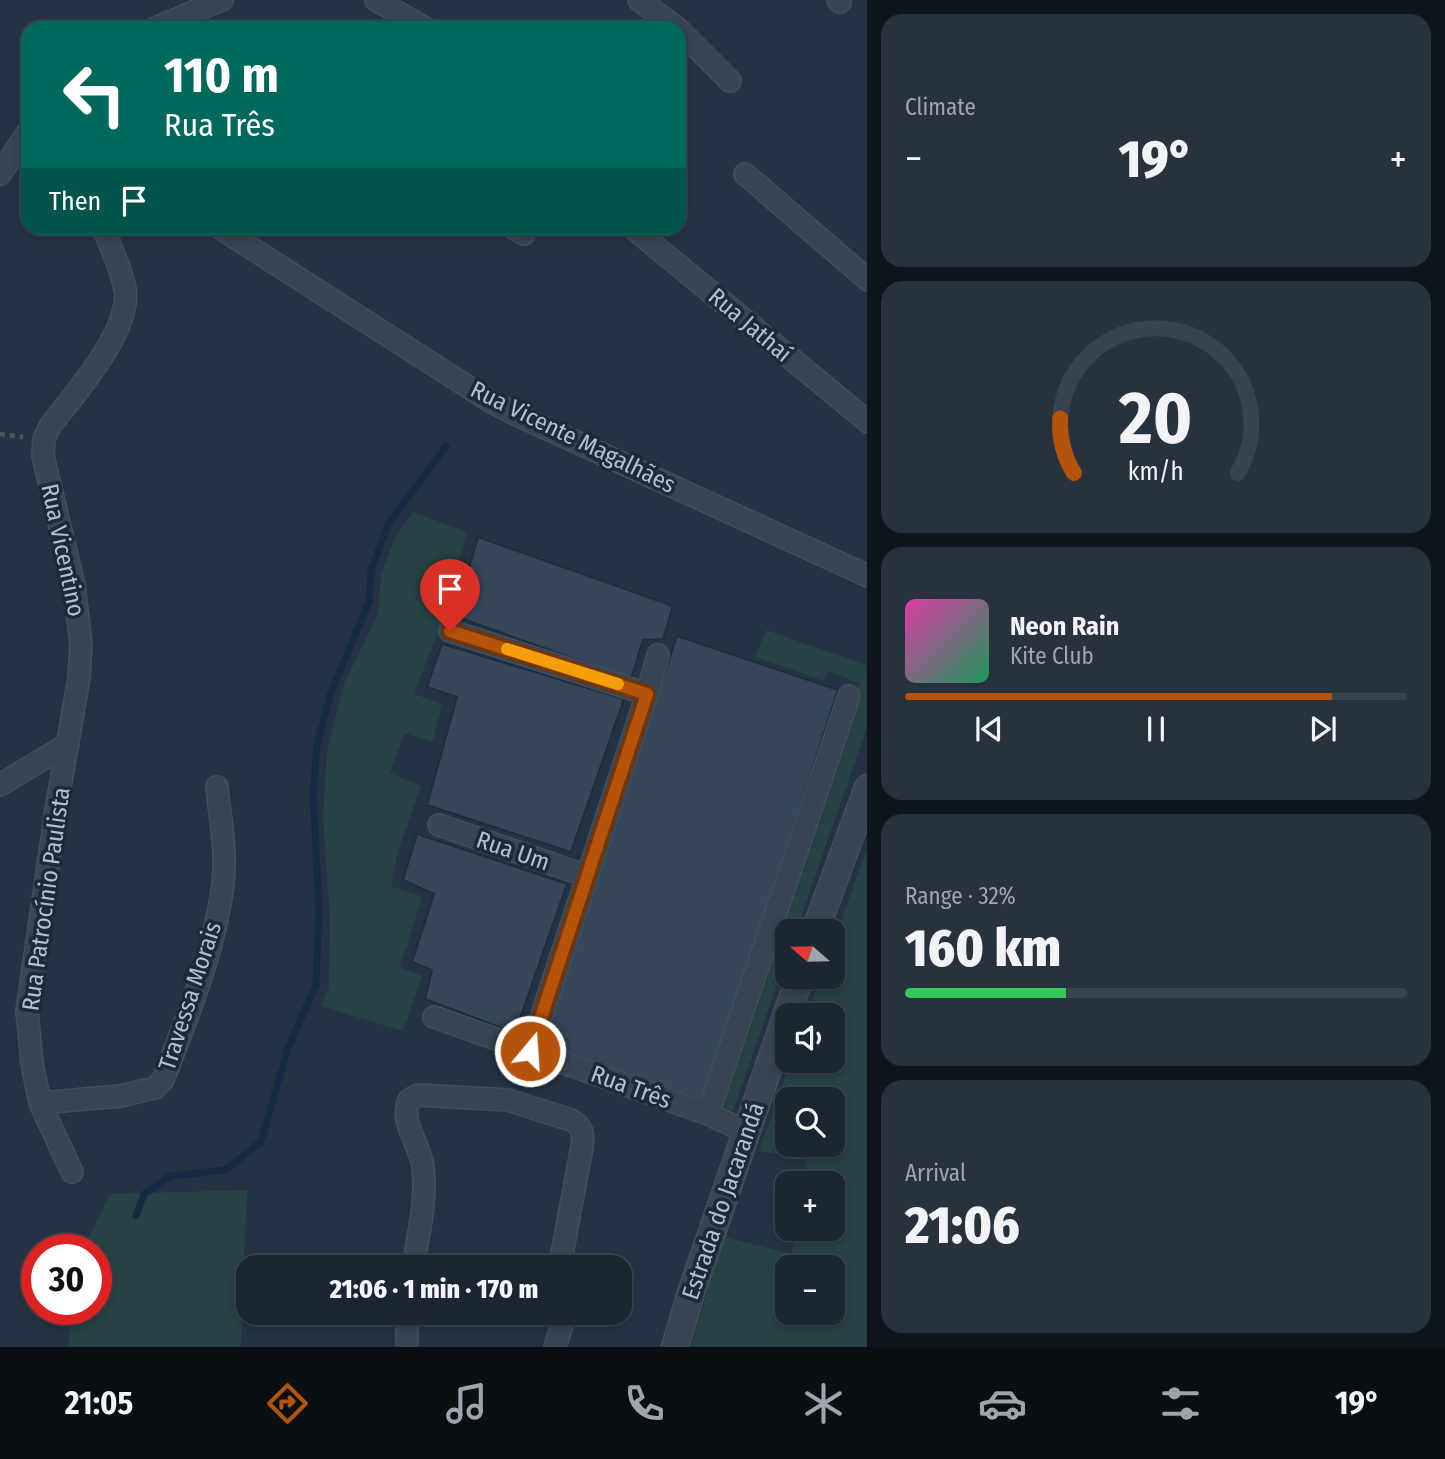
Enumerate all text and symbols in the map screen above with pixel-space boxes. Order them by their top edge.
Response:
text: 110 m [164,46,279,105]
icon: left [49,49,140,140]
text: Climate [905,93,976,121]
text: Rua Três [164,106,275,144]
text: 19° [1119,128,1193,191]
text: − [905,136,922,182]
text: + [1390,136,1407,182]
icon: arrive [115,182,153,220]
text: Then [49,186,101,217]
street label: Rua Jathaí [703,282,797,368]
street label: Rua Vicente Magalhães [466,375,680,499]
text: 20 [1118,375,1193,462]
text: km/h [1128,457,1184,487]
street label: Rua Vicentino [35,481,91,619]
pin [420,559,480,631]
icon: arrive [431,570,469,608]
text: Neon Rain [1010,611,1119,642]
text: Kite Club [1010,642,1094,670]
icon: previous [970,710,1008,748]
icon: pause [1137,710,1175,748]
icon: next [1304,710,1342,748]
street label: Rua Patrocínio Paulista [16,786,76,1012]
street label: Rua Um [473,825,553,877]
text: Range · 32% [905,882,1016,910]
text: 160 km [905,917,1061,980]
street label: Travessa Morais [153,918,227,1074]
north arrow [775,919,845,989]
map controls [775,919,845,1325]
button: sound [775,1003,845,1073]
position arrow [493,1014,567,1088]
street label: Rua Três [587,1060,675,1114]
button: search [775,1087,845,1157]
street label: Estrada do Jacarandá [676,1099,770,1303]
text: Arrival [905,1159,966,1187]
button: + [775,1171,845,1241]
text: 21:06 [905,1194,1020,1257]
speed limit sign: 30 [21,1234,112,1325]
button: − [775,1255,845,1325]
text: 21:06 · 1 min · 170 m [330,1274,538,1305]
icon: directions [263,1379,312,1428]
icon: music [442,1379,491,1428]
icon: phone [620,1379,669,1428]
icon: climate [799,1379,848,1428]
icon: car [978,1379,1027,1428]
icon: filters [1156,1379,1205,1428]
text: 21:05 [65,1384,133,1422]
text: 19° [1335,1384,1380,1422]

